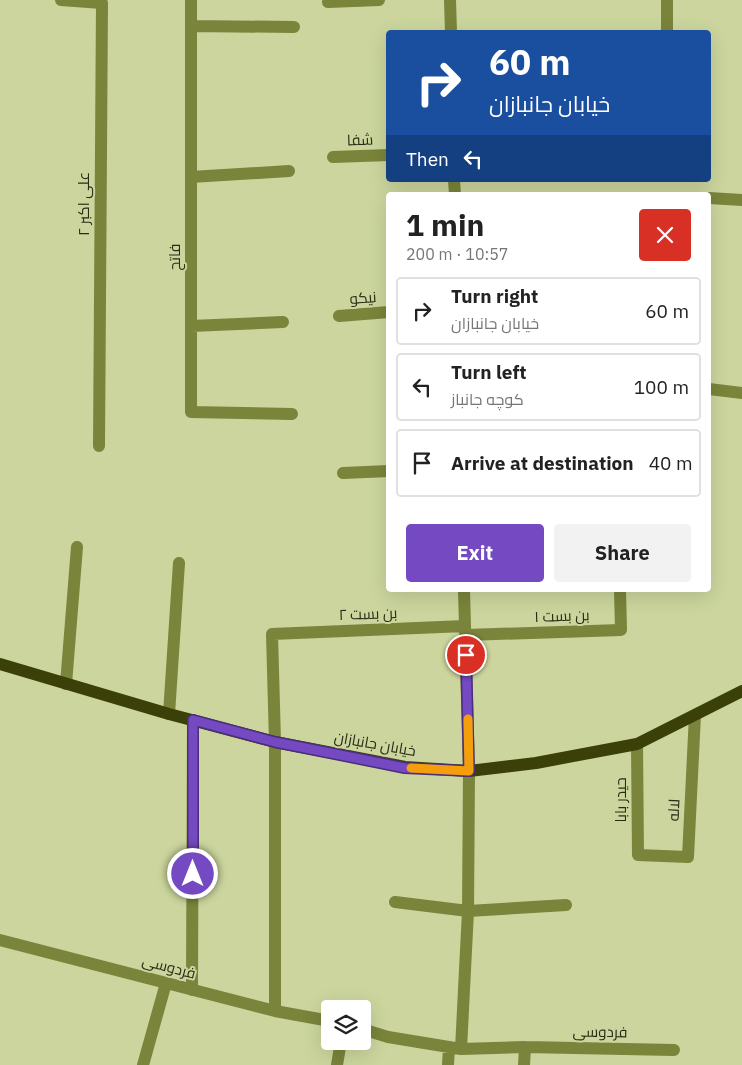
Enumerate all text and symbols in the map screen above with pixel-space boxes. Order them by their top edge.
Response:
text: 60 m [489,39,571,85]
icon: right [406,50,471,115]
text: خیابان جانبازان [489,89,610,118]
street label: شفا [346,130,374,149]
icon: left [459,145,487,173]
text: Then [406,147,449,171]
street label: علی اکبر ۲ [74,172,94,236]
text: 1 min [406,205,484,244]
button: close [639,209,691,261]
street label: فاتح [165,244,186,270]
text: 200 m · 10:57 [406,244,508,264]
text: Turn right [451,284,538,308]
street label: نیکو [349,287,377,308]
icon: right [408,297,436,325]
text: 60 m [645,299,689,323]
text: خیابان جانبازان [451,313,539,333]
text: Turn left [451,360,527,384]
icon: left [408,373,436,401]
text: 100 m [634,375,689,399]
text: کوچه جانباز [451,389,524,409]
icon: arrive [408,449,436,477]
text: Arrive at destination [451,451,634,475]
text: 40 m [649,451,693,475]
button: Exit [406,524,544,582]
button: Share [554,524,691,582]
street label: بن بست ۲ [338,603,398,625]
street label: بن بست ۱ [534,605,590,627]
pin [445,634,487,676]
icon: arrive [452,641,480,669]
street label: خیابان جانبازان [333,727,417,761]
street label: حیدر بابا [611,777,630,823]
street label: لاله [663,798,684,822]
position arrow [166,847,218,899]
street label: فردوسی [140,950,198,984]
map controls [321,1000,371,1050]
button: layers [321,1000,371,1050]
street label: فردوسی [572,1022,628,1042]

